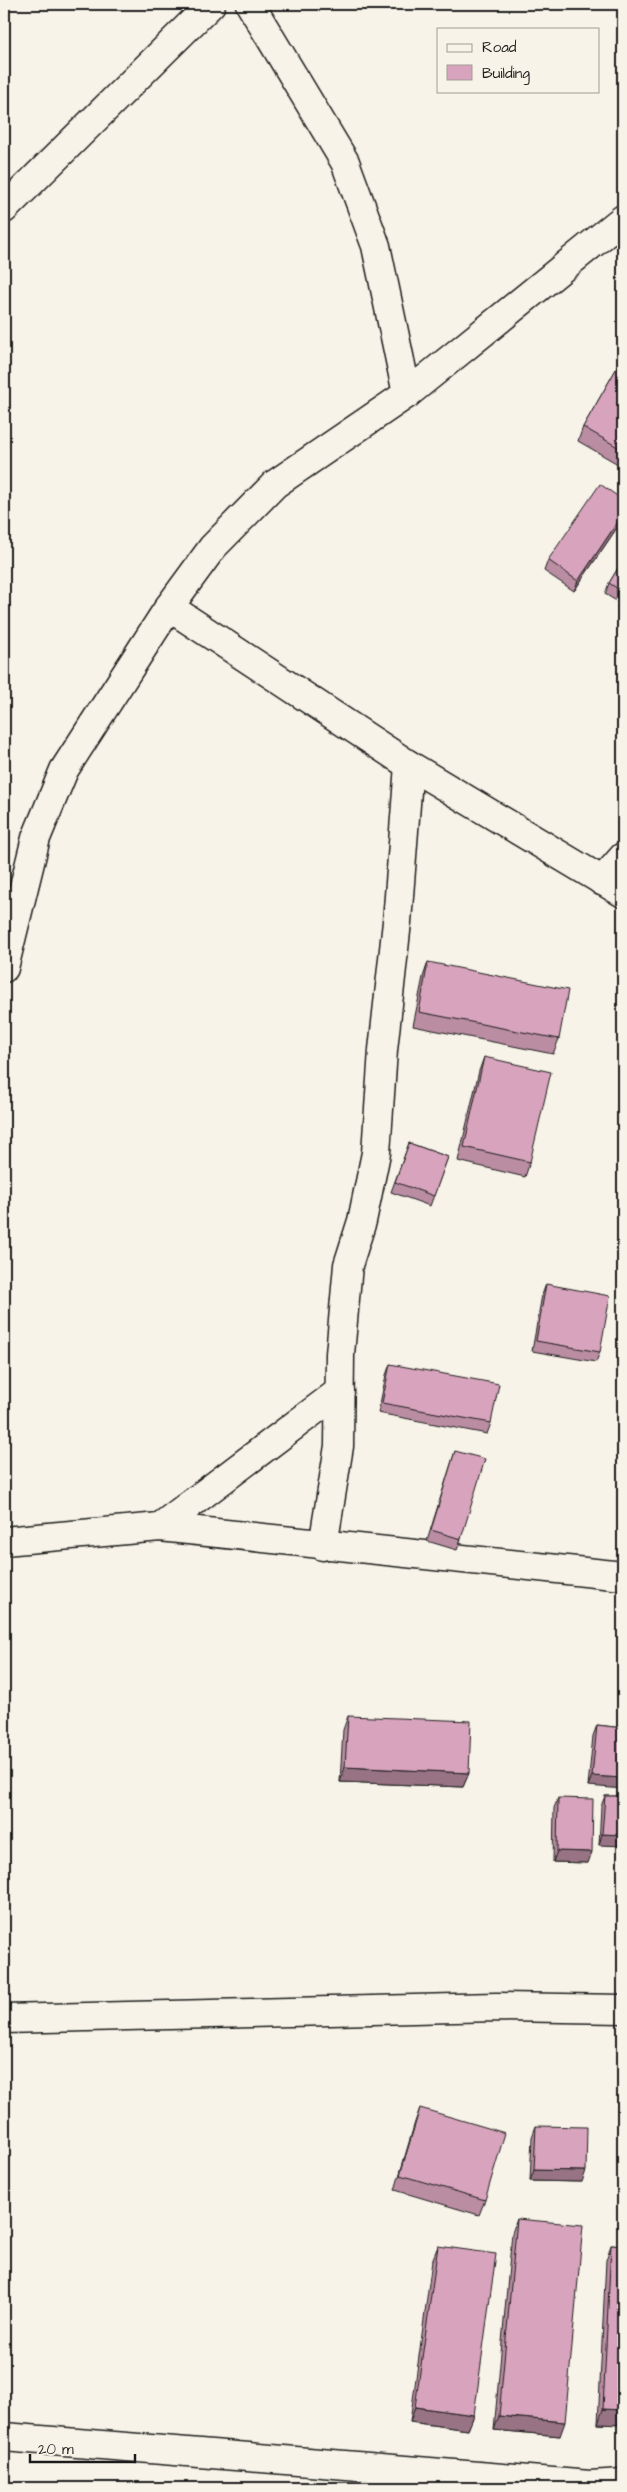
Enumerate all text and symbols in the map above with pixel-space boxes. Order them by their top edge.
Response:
legend [437,28,600,92]
text: Road [482,37,517,58]
text: Building [482,63,530,85]
scale bar [30,2432,135,2464]
text: 20 m [38,2439,74,2460]

